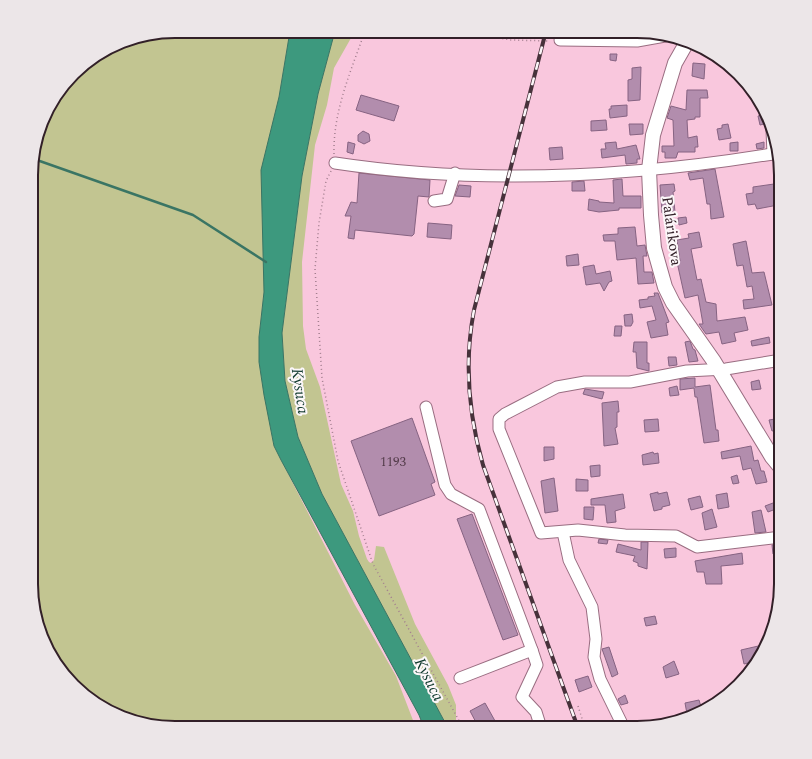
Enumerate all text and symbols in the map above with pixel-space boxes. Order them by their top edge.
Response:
street label: Palárikova [655,195,688,268]
water label: Kysuca [285,367,315,416]
house number: 1193 [380,452,407,472]
water label: Kysuca [408,653,450,705]

